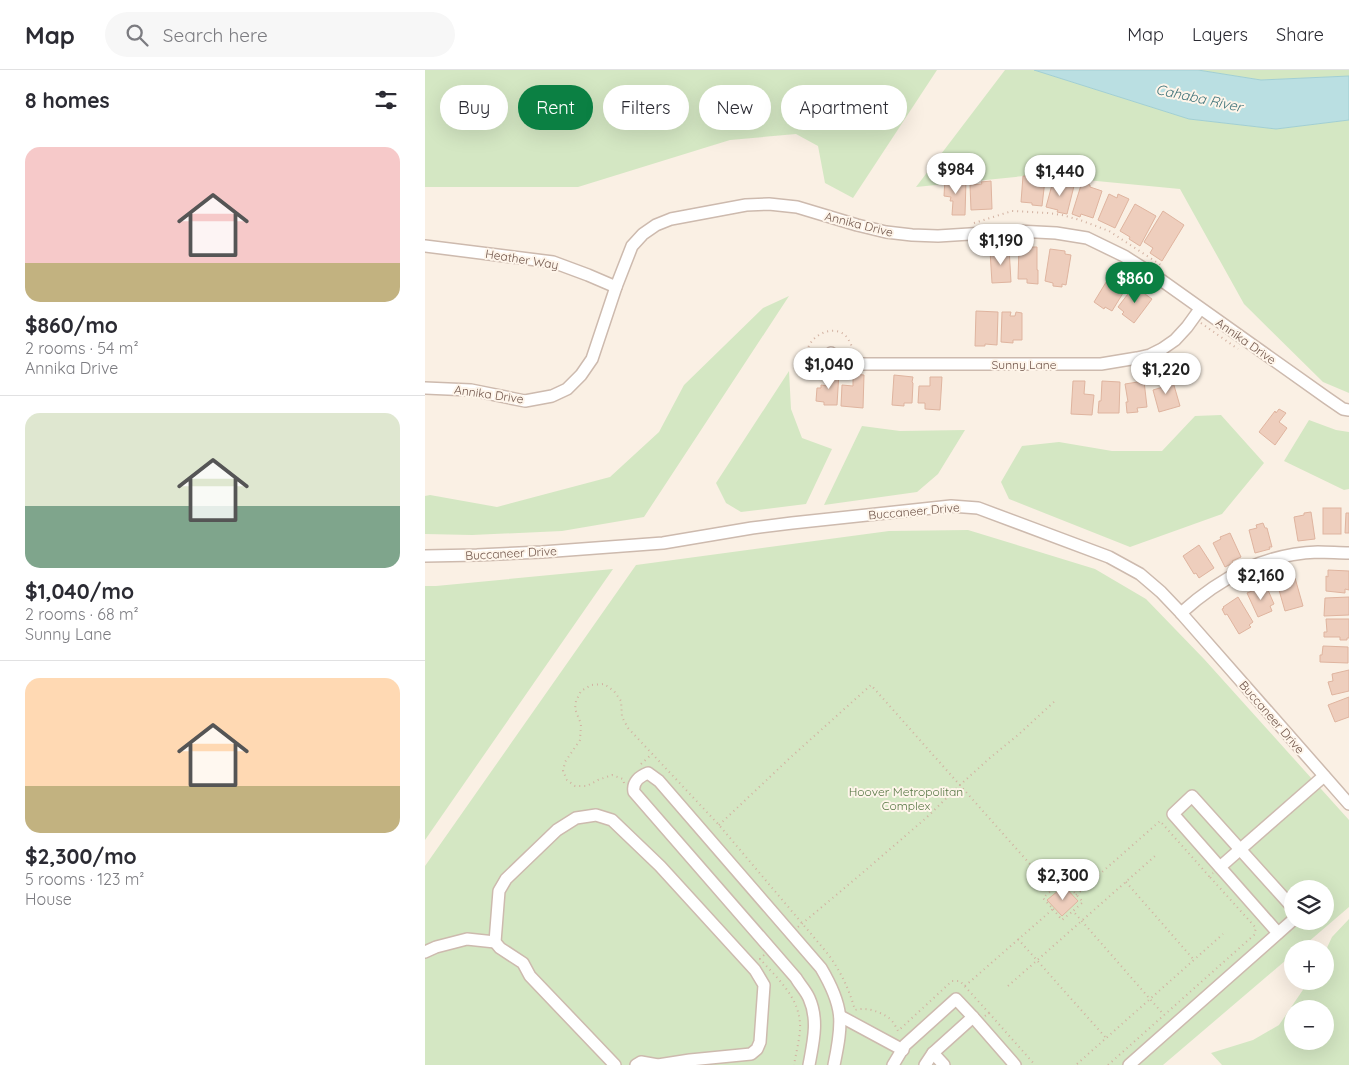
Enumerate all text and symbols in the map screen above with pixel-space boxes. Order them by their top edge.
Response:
search box [105,12,455,57]
text: Map [25,20,75,50]
icon: search [123,21,151,49]
text: Search here [163,23,268,47]
text: Map [1127,23,1164,46]
text: Layers [1192,23,1248,46]
text: Share [1276,23,1324,46]
water label: Cahaba River [1154,80,1245,116]
chip: Buy [440,85,508,130]
chip: Rent [518,85,593,130]
chip: Filters [603,85,689,130]
chip: New [699,85,771,130]
chip: Apartment [781,85,907,130]
icon: filters [372,86,400,114]
text: 8 homes [25,87,110,113]
pin: $984 [926,152,986,195]
pin: $1,440 [1019,154,1101,197]
text: $984 [938,159,974,179]
text: $1,440 [1036,161,1084,181]
icon: home [168,180,258,270]
street label: Annika Drive [823,208,895,240]
pin: $1,190 [960,224,1042,266]
text: $1,190 [979,230,1023,250]
street label: Heather Way [484,246,560,272]
pin: $860 [1105,262,1165,304]
text: $860 [1117,268,1154,288]
text: $860/mo [25,312,118,338]
street label: Annika Drive [1213,315,1279,367]
text: 2 rooms · 54 m² [25,338,139,358]
pin: $1,040 [788,348,870,390]
pin: $1,220 [1125,352,1207,395]
text: $1,040 [804,354,854,374]
street label: Sunny Lane [992,357,1057,372]
text: Annika Drive [25,358,118,378]
text: $1,220 [1142,359,1190,379]
street label: Annika Drive [453,382,525,406]
icon: home [168,445,258,535]
street label: Buccaneer Drive [868,500,961,522]
street label: Buccaneer Drive [465,543,557,563]
pin: $2,160 [1220,558,1302,601]
text: $2,160 [1238,565,1284,585]
text: $1,040/mo [25,578,134,604]
text: 2 rooms · 68 m² [25,604,139,624]
text: Sunny Lane [25,624,111,644]
street label: Buccaneer Drive [1236,678,1308,757]
icon: home [168,710,258,800]
park label: Hoover Metropolitan Complex [849,784,963,813]
text: $2,300/mo [25,843,137,869]
pin: $2,300 [1022,858,1104,901]
text: $2,300 [1037,865,1089,885]
text: 5 rooms · 123 m² [25,869,144,889]
map controls [1284,880,1334,1050]
button: layers [1284,880,1334,930]
text: House [25,889,72,909]
button: + [1284,940,1334,990]
button: − [1284,1000,1334,1050]

